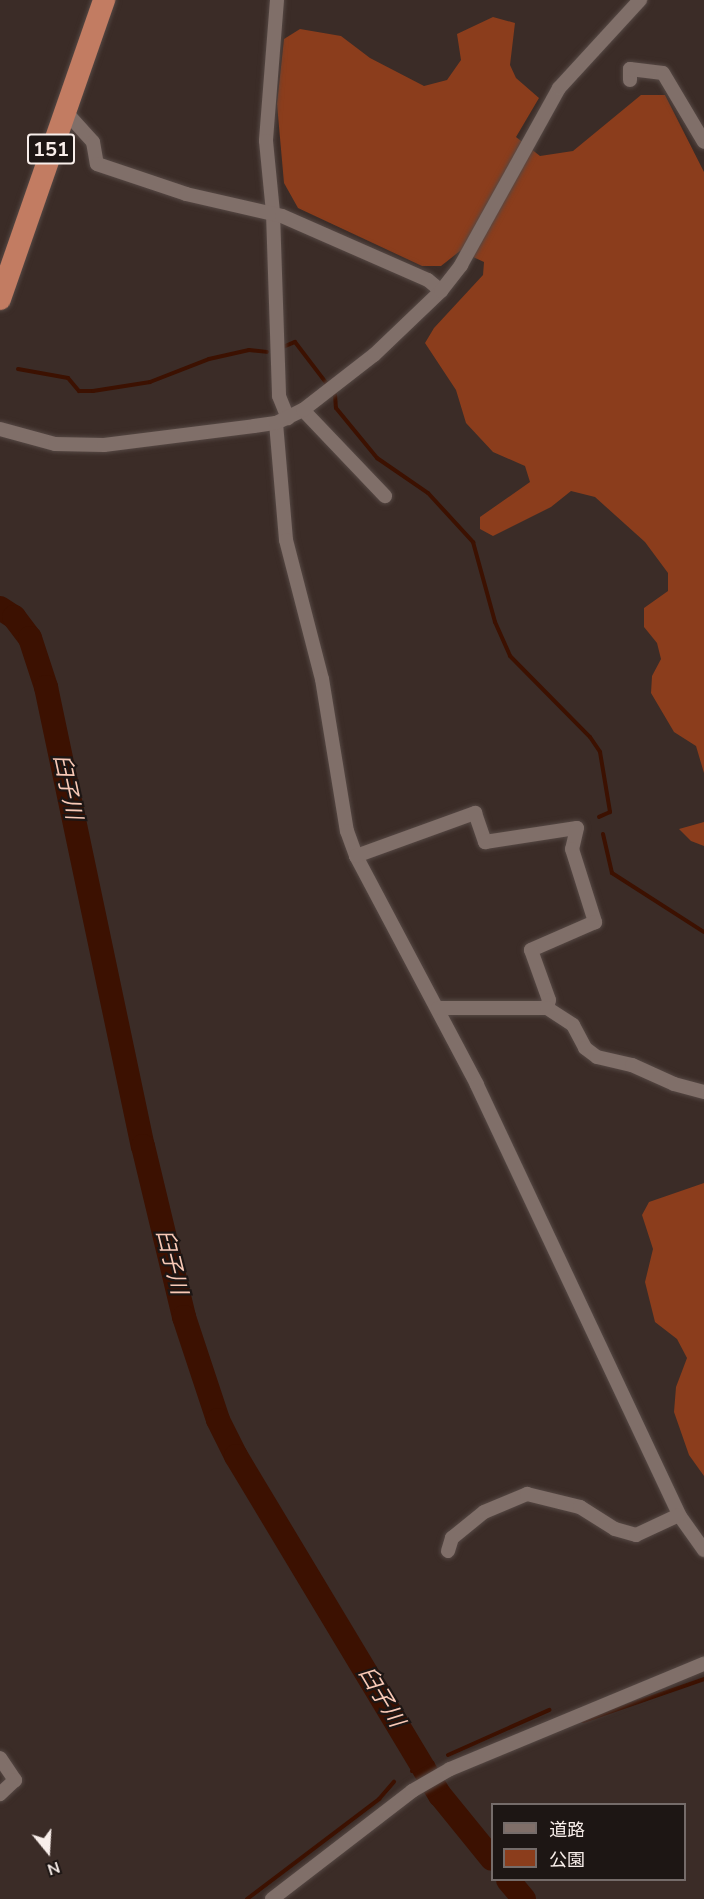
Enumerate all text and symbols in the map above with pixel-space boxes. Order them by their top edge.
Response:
road number: 151 [27,132,75,166]
water label: 臼子川 [47,752,87,822]
water label: 臼子川 [150,1227,192,1297]
water label: 臼子川 [353,1662,409,1732]
legend [491,1803,686,1881]
text: 道路 [549,1818,585,1842]
north arrow [18,1821,78,1881]
text: 公園 [549,1848,585,1872]
text: N [44,1856,63,1880]

